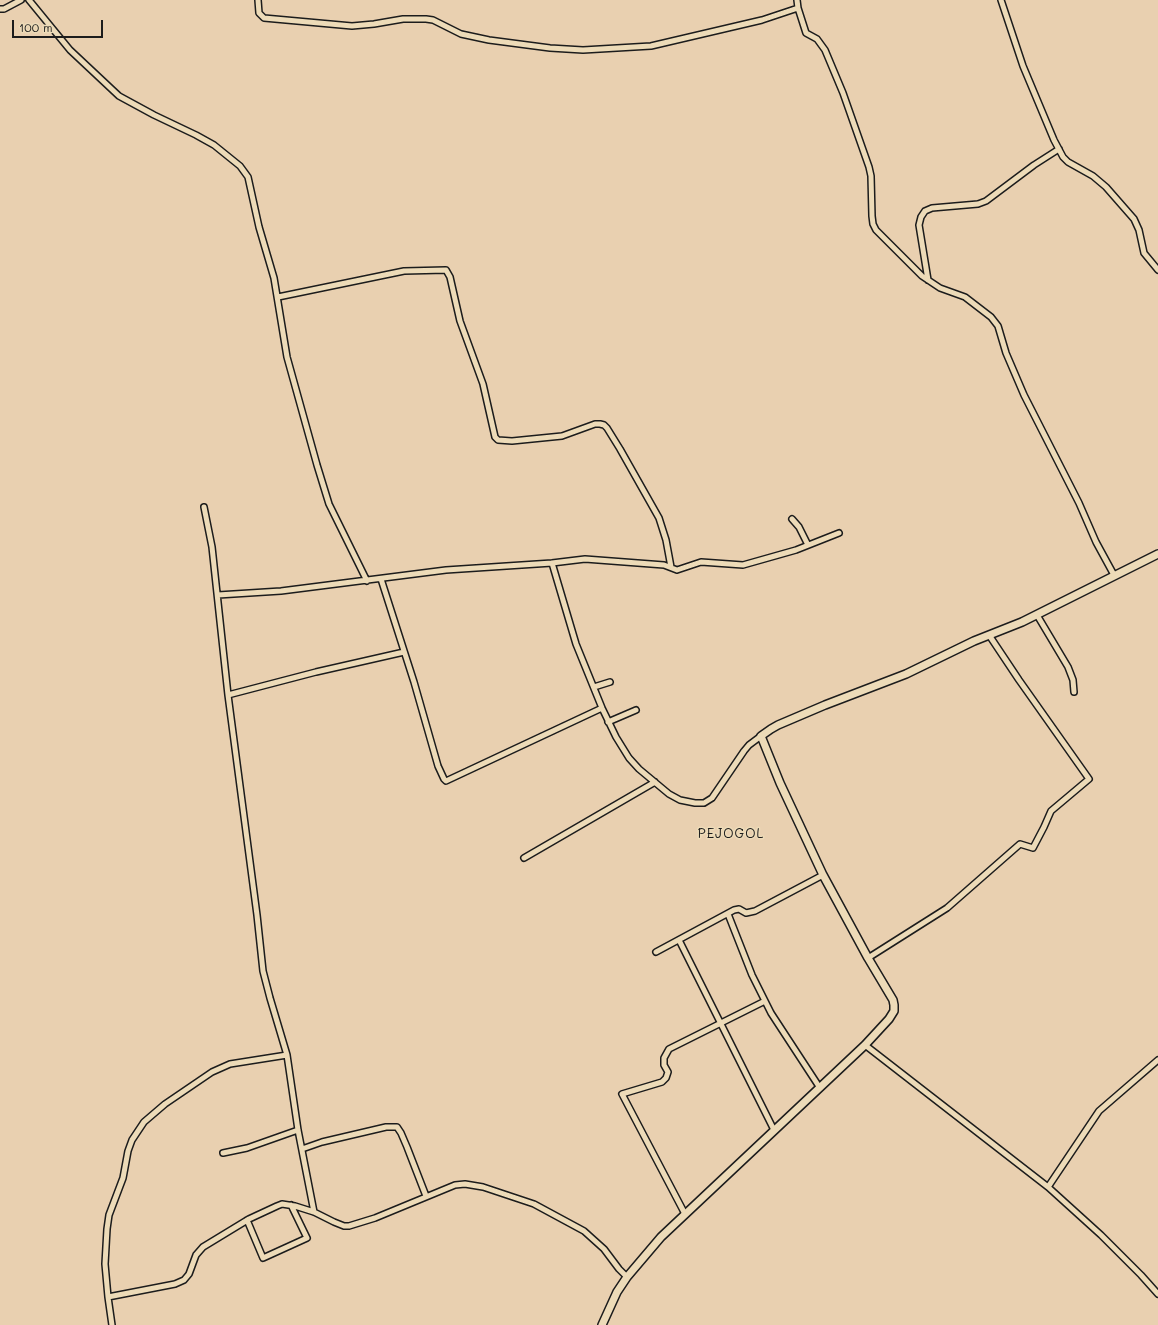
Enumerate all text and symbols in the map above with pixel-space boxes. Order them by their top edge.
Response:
scale bar [14,12,105,38]
text: 100 m [19,19,53,35]
district label: PEJOGOL [698,826,764,842]

